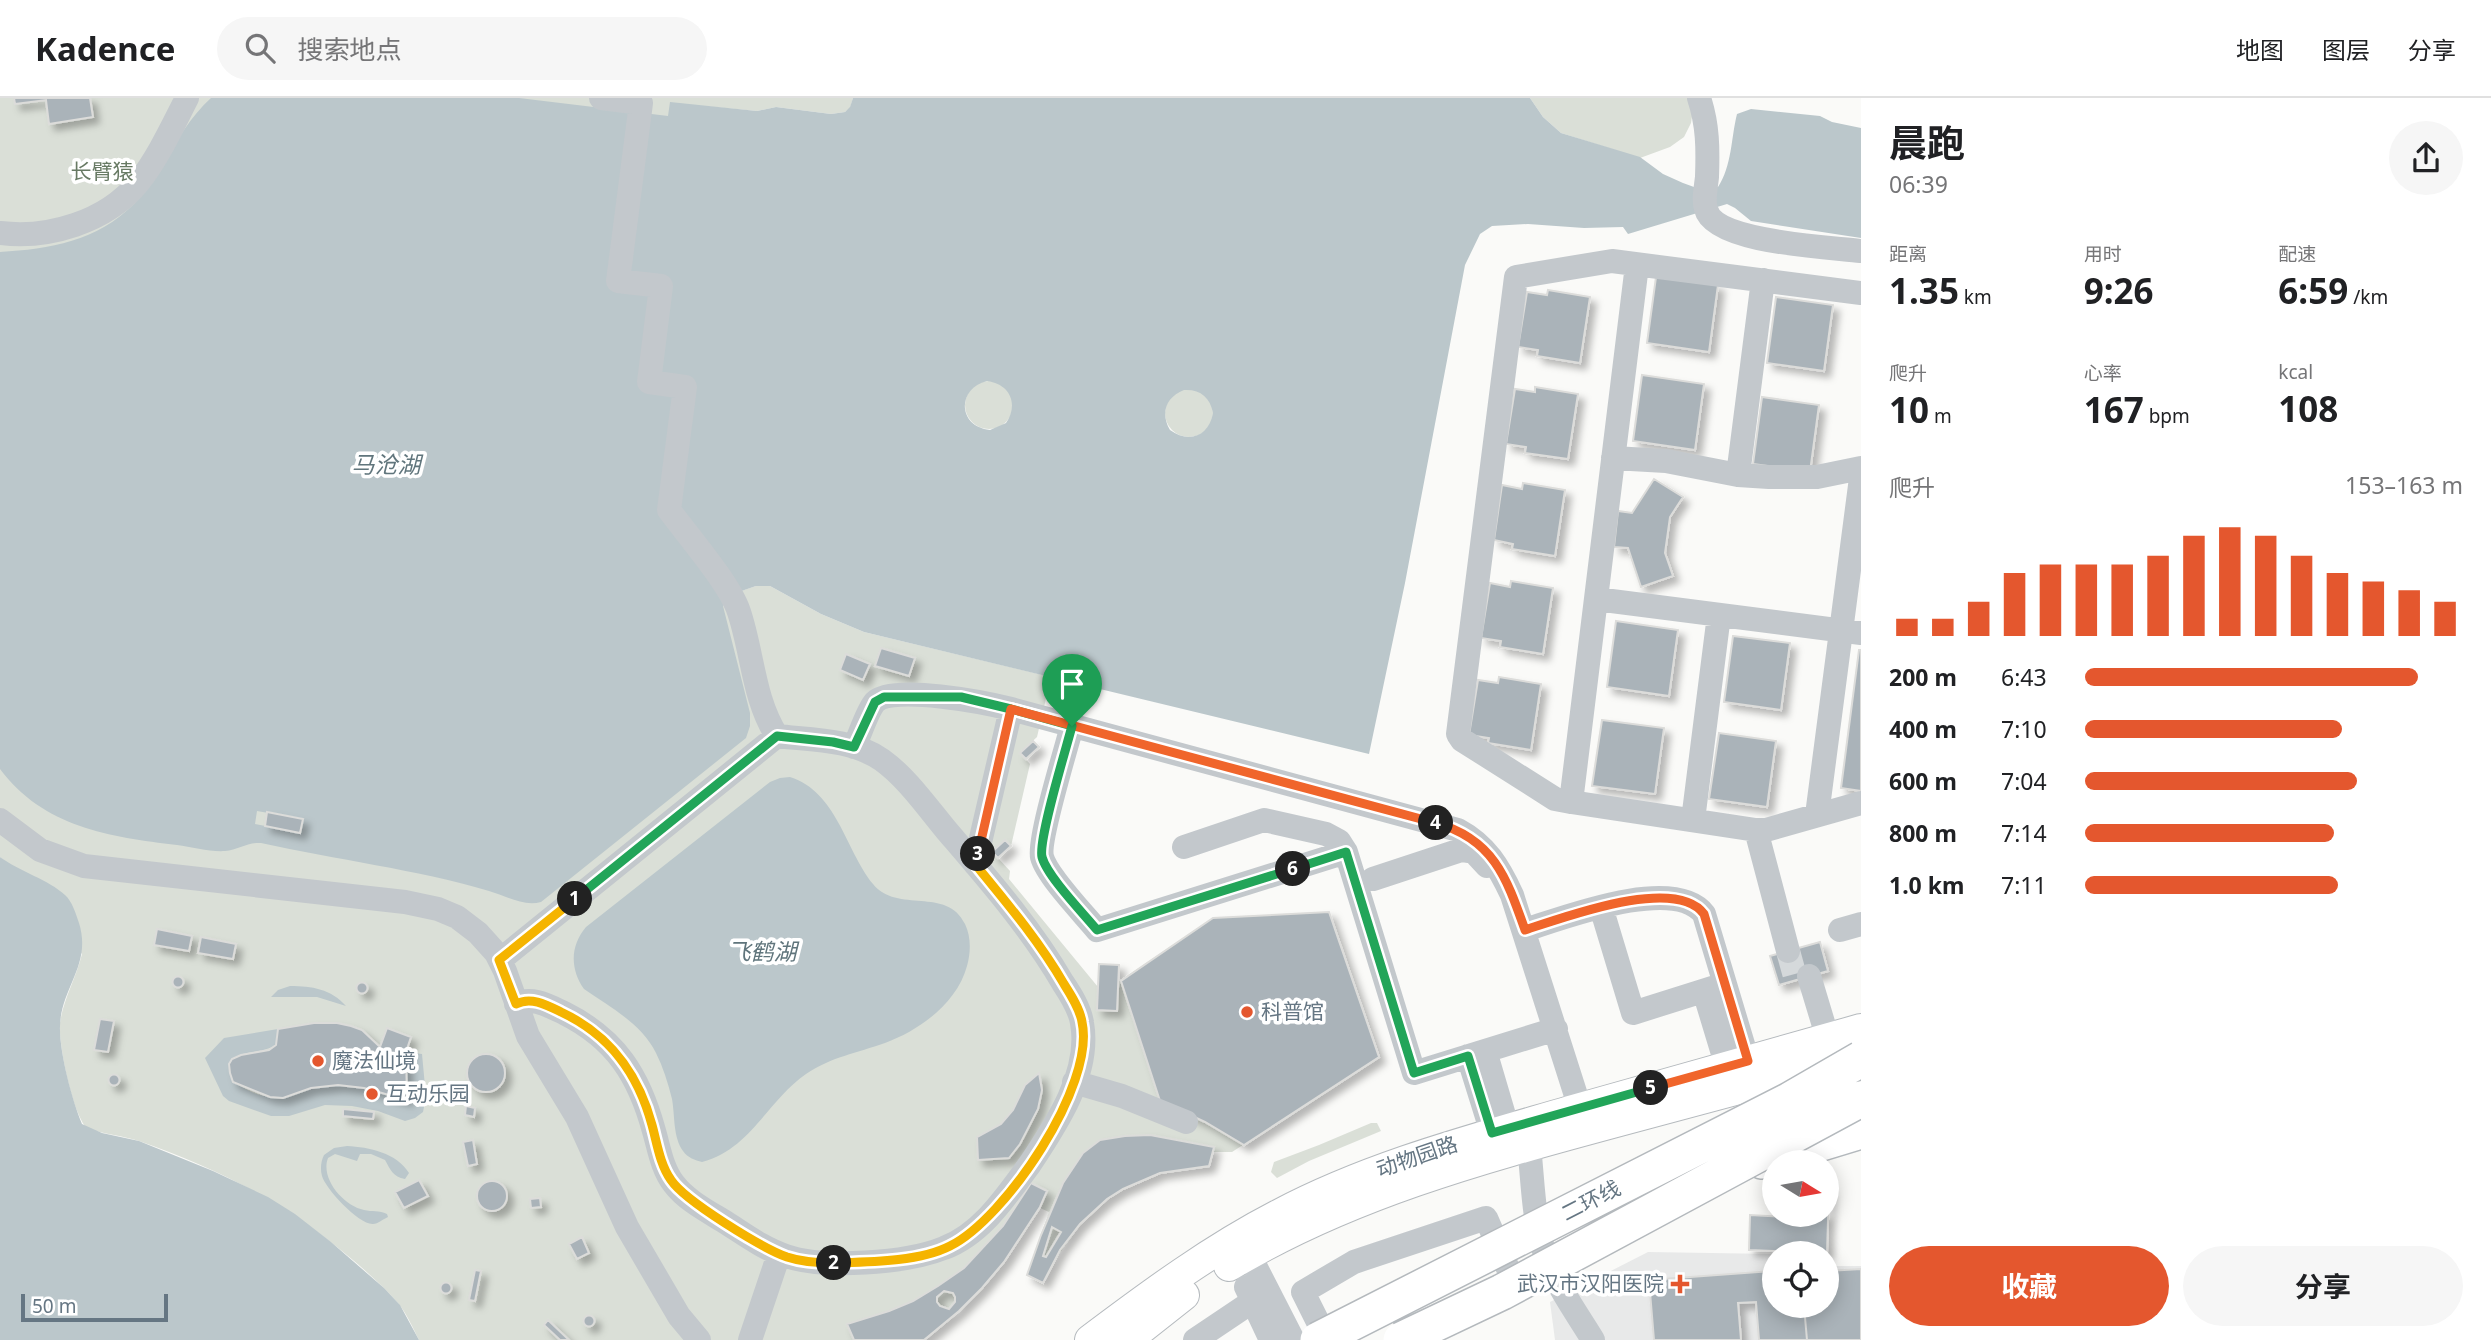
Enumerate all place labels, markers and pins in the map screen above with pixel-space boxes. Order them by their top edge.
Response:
pin [1042,654,1102,726]
pin: 4 [1418,806,1454,840]
pin: 3 [960,836,996,872]
pin: 6 [1276,852,1310,886]
pin: 1 [558,882,592,916]
place label: 科普馆 [1261,997,1324,1025]
marker: 科普馆 [1239,1004,1255,1020]
place label: 魔法仙境 [332,1046,416,1074]
marker: 魔法仙境 [310,1053,326,1069]
pin: 5 [1634,1070,1668,1105]
place label: 互动乐园 [386,1079,470,1107]
marker: 互动乐园 [364,1086,380,1102]
pin: 2 [816,1246,852,1280]
place label: 武汉市汉阳医院 [1517,1269,1664,1297]
marker: 武汉市汉阳医院 [1670,1274,1690,1294]

